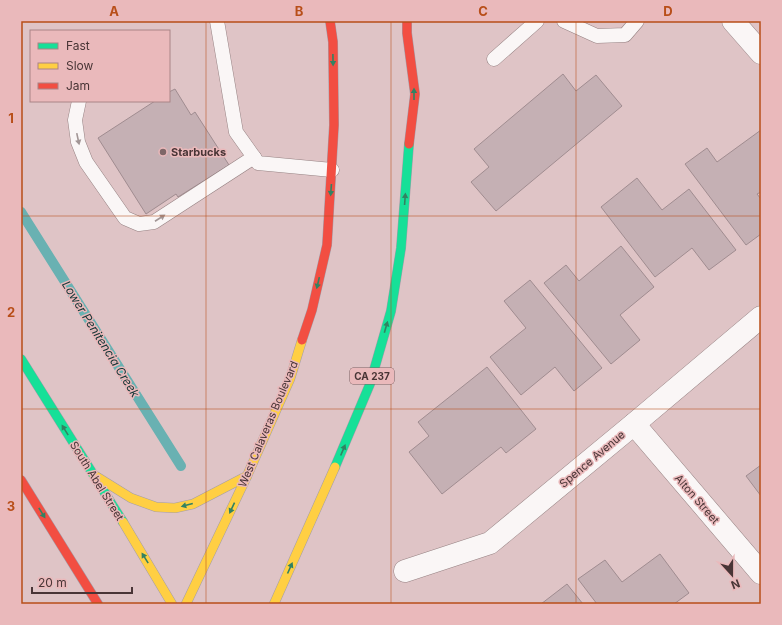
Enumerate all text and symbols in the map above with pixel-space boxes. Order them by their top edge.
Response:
text: A [109,3,119,19]
text: B [295,3,304,19]
text: C [478,3,488,19]
text: D [663,3,673,19]
legend [30,30,170,102]
text: Fast [66,38,90,53]
one-way arrow [330,54,336,67]
text: Slow [66,58,94,73]
text: Jam [66,78,90,93]
one-way arrow [411,87,417,100]
text: 1 [8,110,14,126]
one-way arrow [76,133,82,146]
place label: Starbucks [171,145,226,159]
marker: Starbucks [158,147,168,157]
one-way arrow [327,184,334,196]
one-way arrow [401,193,408,205]
one-way arrow [155,214,165,222]
one-way arrow [315,277,321,289]
water label: Lower Penitencia Creek [59,278,143,400]
text: 2 [7,304,15,320]
one-way arrow [383,321,389,333]
street label: West Calaveras Boulevard [235,359,301,489]
road number: CA 237 [350,368,394,384]
one-way arrow [62,424,69,436]
street label: Spence Avenue [556,428,628,490]
street label: South Abel Street [67,439,127,524]
one-way arrow [340,443,346,455]
street label: Alton Street [672,471,723,527]
text: 3 [7,498,15,514]
one-way arrow [180,502,192,508]
one-way arrow [229,503,235,514]
one-way arrow [38,508,46,518]
one-way arrow [141,553,149,563]
north arrow [712,555,752,595]
one-way arrow [287,563,293,574]
scale bar [32,569,132,595]
text: 20 m [38,575,67,590]
text: N [729,576,742,592]

